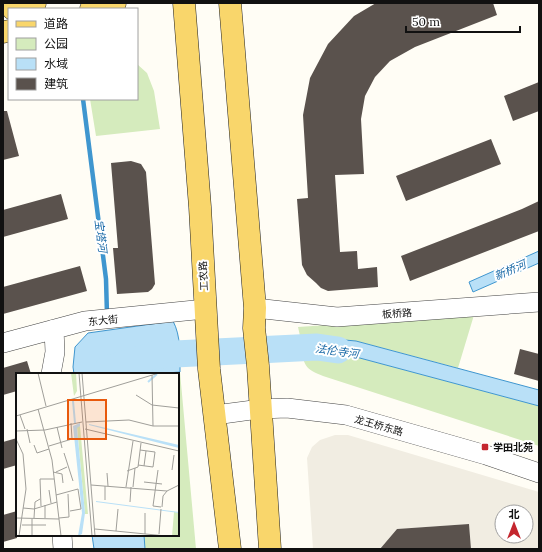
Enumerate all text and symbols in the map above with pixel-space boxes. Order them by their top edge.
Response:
legend [8,8,138,100]
scale bar [406,8,520,34]
text: 50 m [412,14,440,29]
text: 道路 [44,16,68,31]
text: 公园 [44,36,68,51]
text: 水域 [44,56,68,71]
text: 建筑 [44,76,68,91]
water label: 宝塔河 [92,219,110,255]
water label: 新桥河 [492,256,530,283]
street label: 工农路 [196,261,211,291]
street label: 板桥路 [382,306,412,321]
street label: 东大街 [87,312,119,329]
water label: 法伦寺河 [314,341,362,361]
inset map [16,373,179,536]
street label: 龙王桥东路 [353,412,405,439]
place label: 学田北苑 [493,441,533,454]
marker: 学田北苑 [480,442,490,452]
north arrow [494,504,534,544]
text: 北 [509,507,520,521]

